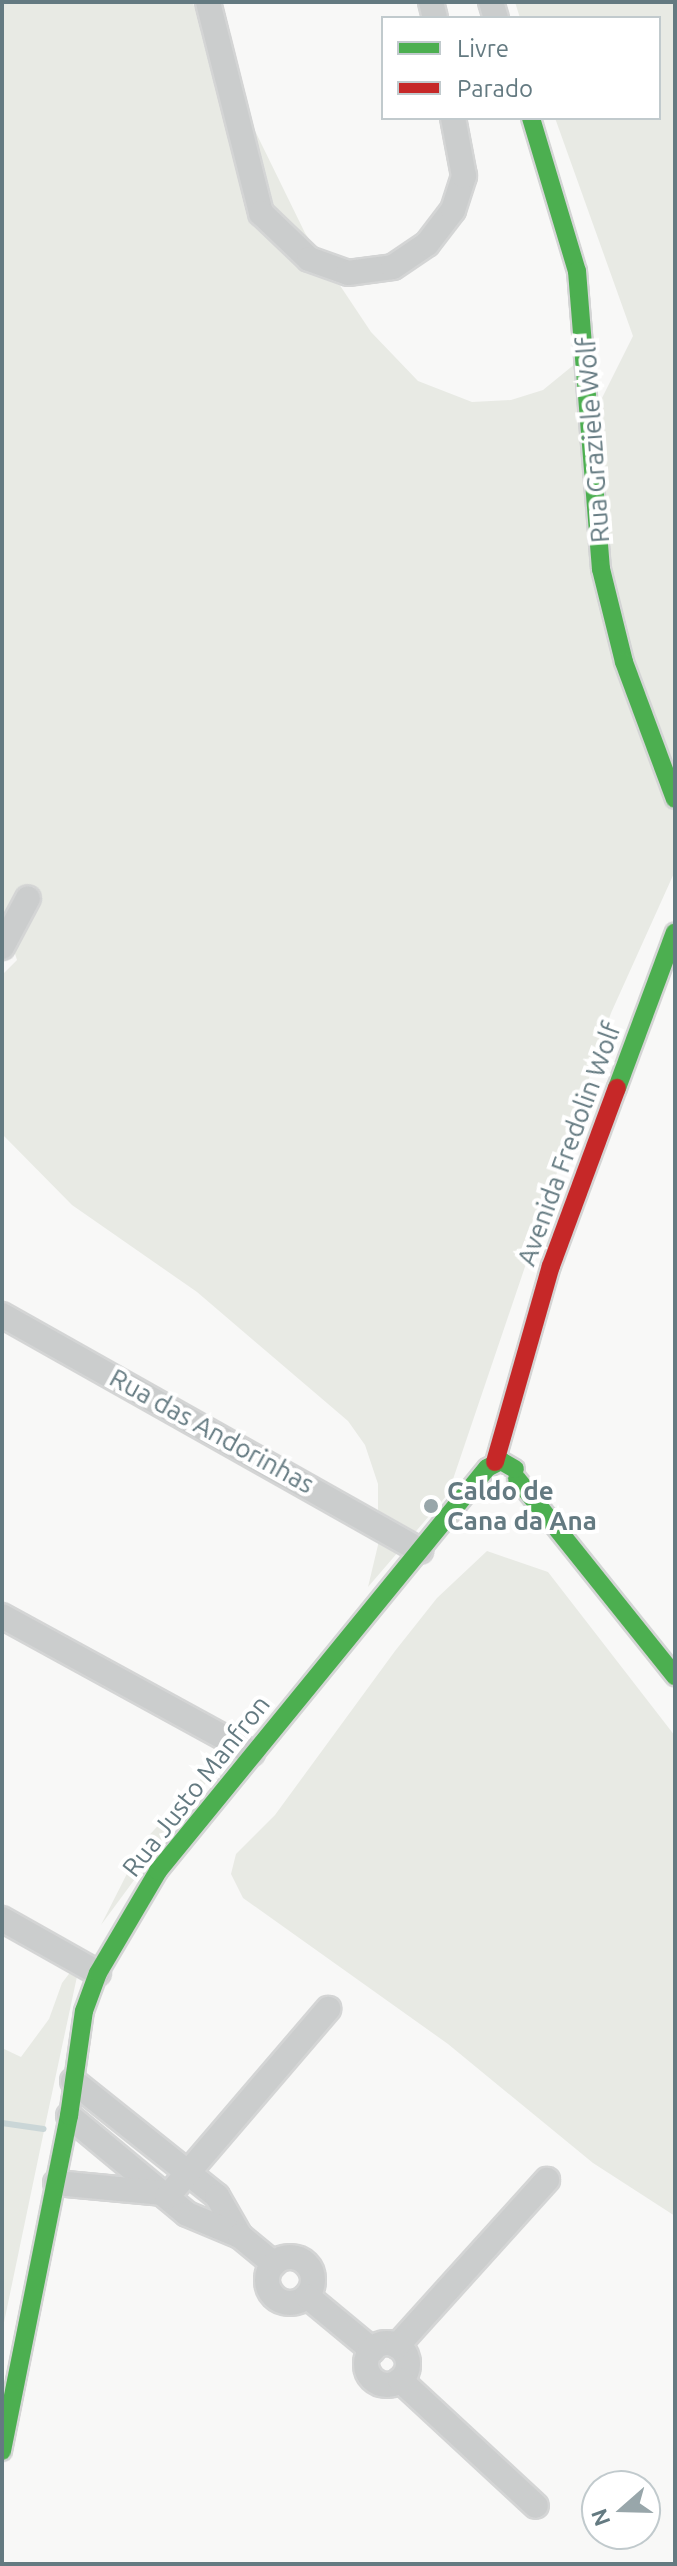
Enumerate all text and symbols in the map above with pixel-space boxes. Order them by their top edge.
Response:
legend [381,16,661,120]
text: Livre [457,35,509,62]
text: Parado [457,75,533,102]
street label: Rua Graziele Wolf [570,336,616,544]
street label: Avenida Fredolin Wolf [510,1018,628,1270]
street label: Rua das Andorinhas [104,1362,320,1500]
place label: Caldo de Cana da Ana [447,1475,597,1536]
marker: Caldo de Cana da Ana [422,1497,440,1515]
street label: Rua Justo Manfron [116,1689,276,1883]
north arrow [581,2470,661,2550]
text: N [585,2506,614,2530]

